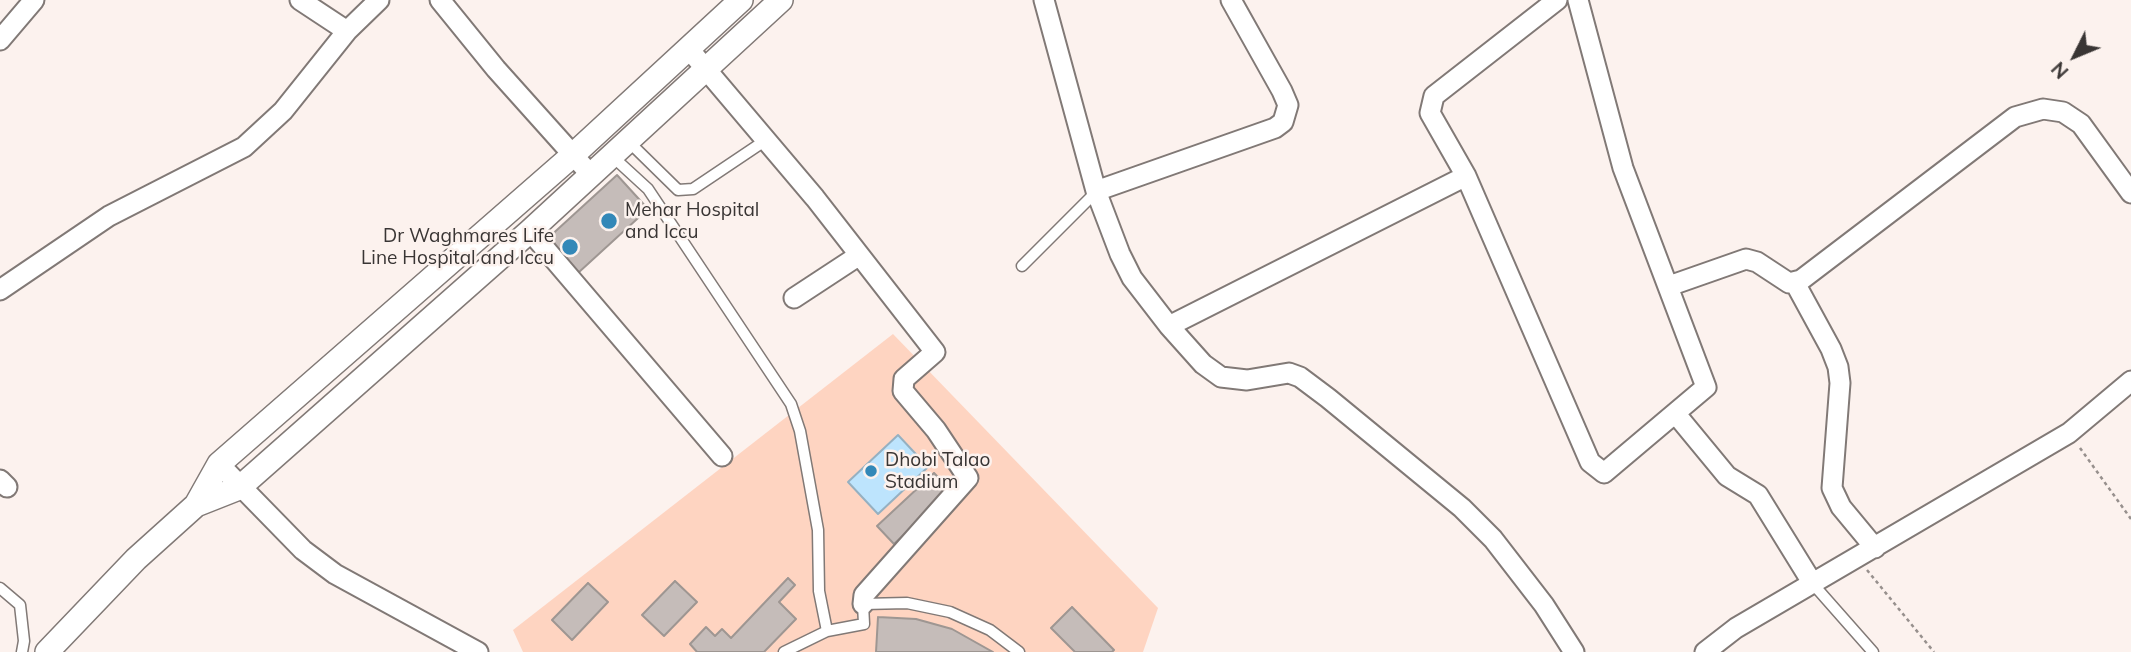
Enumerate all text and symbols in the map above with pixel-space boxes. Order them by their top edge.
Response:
north arrow [2040,21,2110,91]
text: N [2046,57,2073,84]
place label: Mehar Hospital and Iccu [625,199,759,243]
marker: Mehar Hospital and Iccu [599,211,619,231]
place label: Dr Waghmares Life Line Hospital and Iccu [361,225,554,269]
marker: Dr Waghmares Life Line Hospital and Iccu [560,237,580,257]
place label: Dhobi Talao Stadium [885,449,990,493]
marker: Dhobi Talao Stadium [863,463,879,479]

